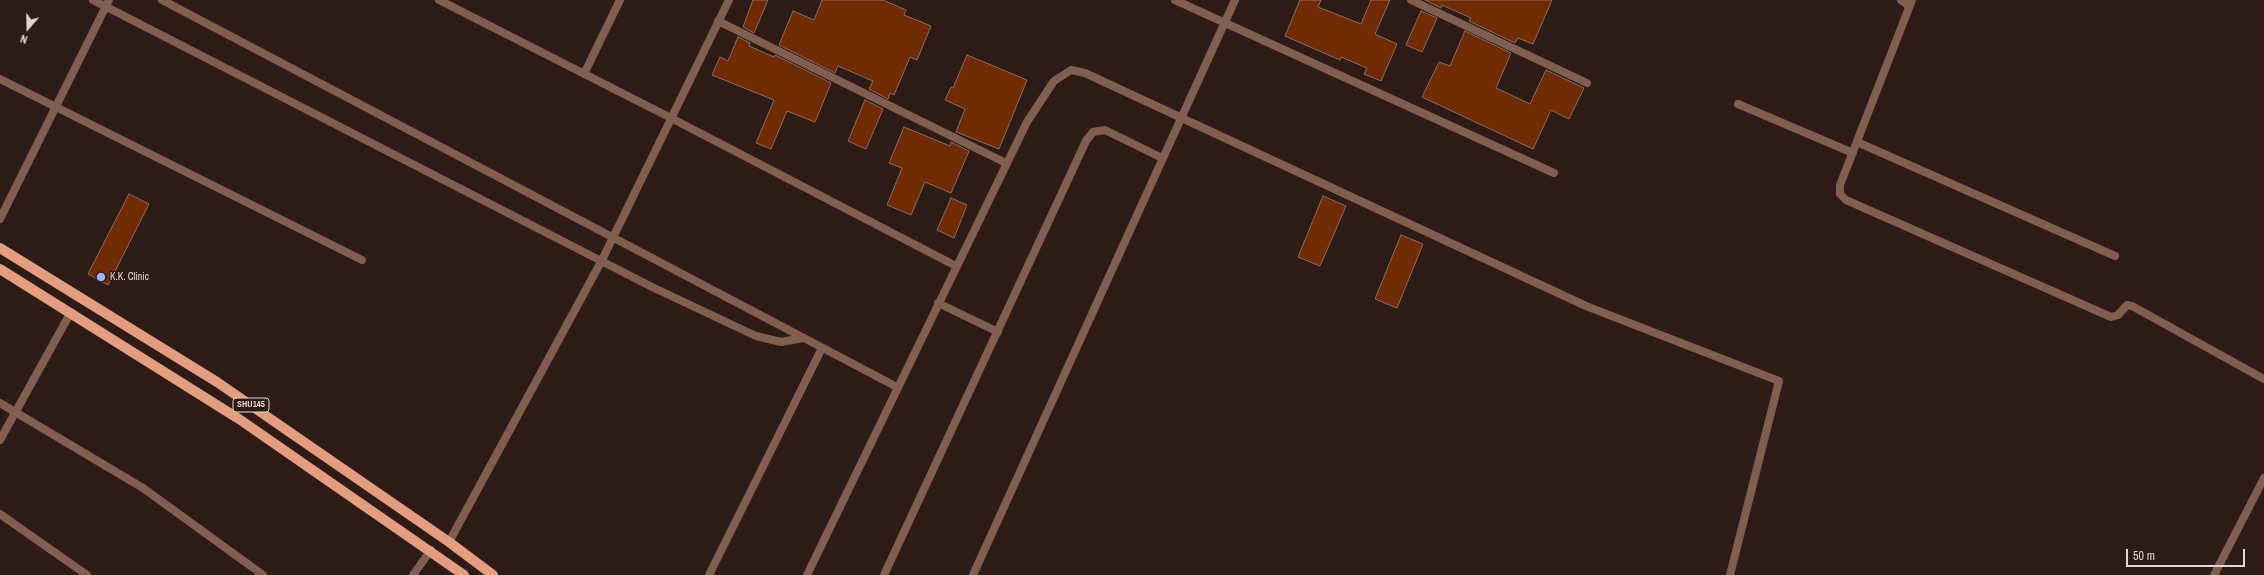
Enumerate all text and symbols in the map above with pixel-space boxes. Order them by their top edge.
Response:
north arrow [8,8,48,48]
text: N [18,32,29,47]
marker: K.K. Clinic [95,271,107,283]
place label: K.K. Clinic [110,271,149,283]
road number: SHU145 [233,398,269,412]
scale bar [2128,541,2247,567]
text: 50 m [2133,548,2155,564]

